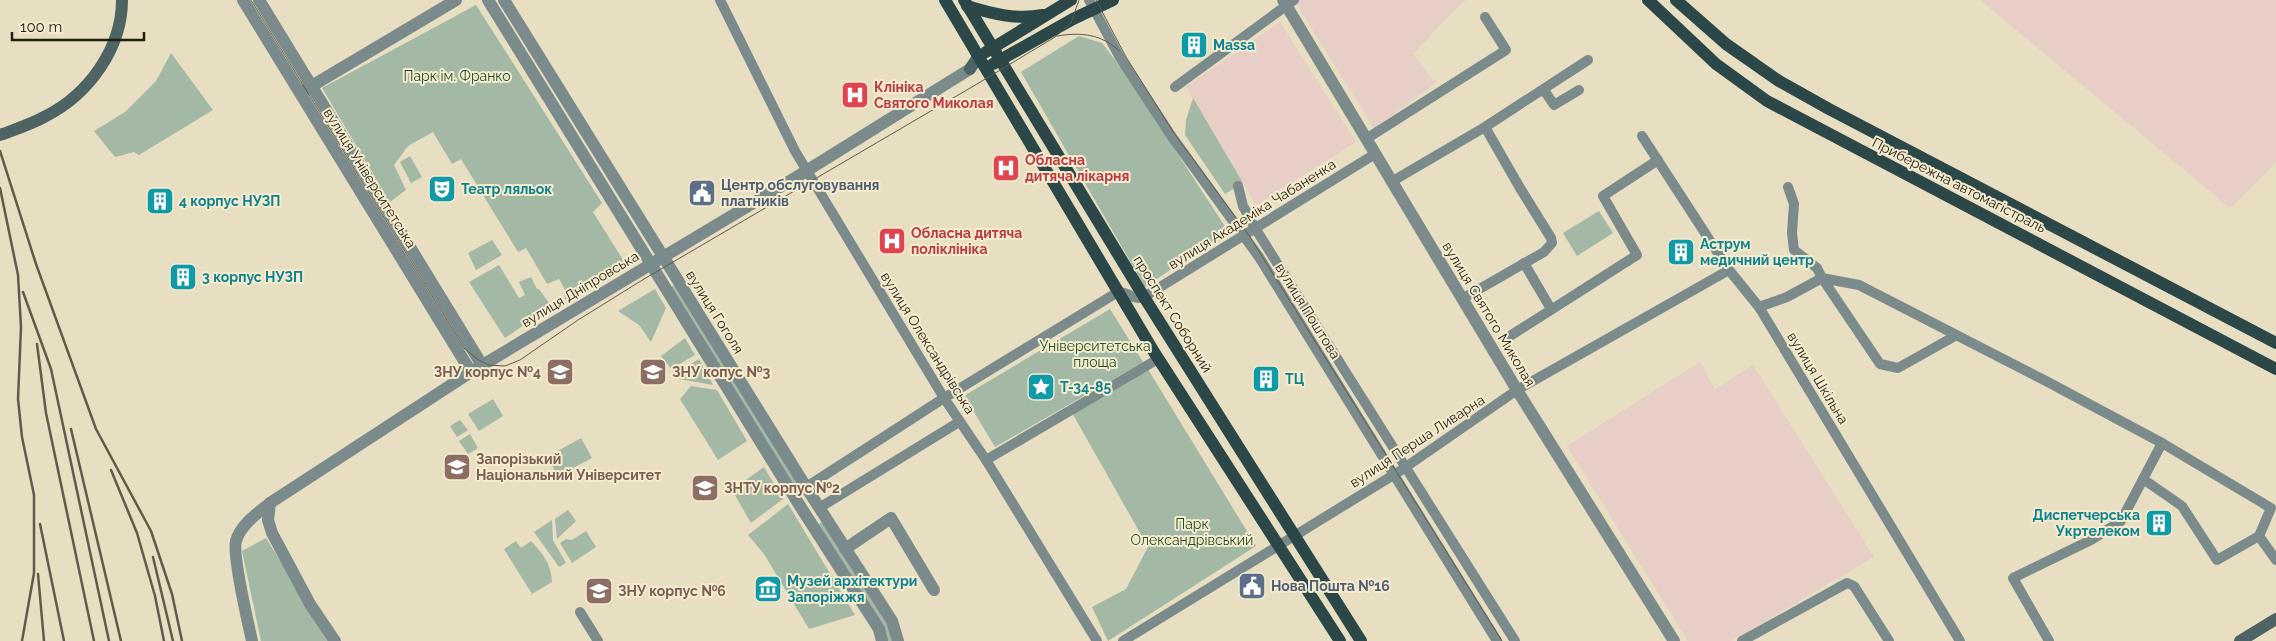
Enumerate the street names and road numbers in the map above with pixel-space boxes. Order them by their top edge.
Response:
street label: вулиця Університетська [320,105,420,251]
street label: Прибережна автомагістраль [1870,134,2049,236]
street label: вулиця Академіка Чабаненка [1165,156,1339,272]
street label: вулиця Святого Миколая [1439,239,1539,389]
street label: вулиця Дніпровська [519,248,641,330]
street label: проспект Соборний [1131,253,1215,375]
street label: вулиця Поштова [1272,260,1344,362]
street label: вулиця Гоголя [683,267,747,357]
street label: вулиця Олександрівська [878,269,978,417]
street label: вулиця Шкільна [1784,329,1852,427]
street label: вулиця Перша Ливарна [1347,391,1487,491]

